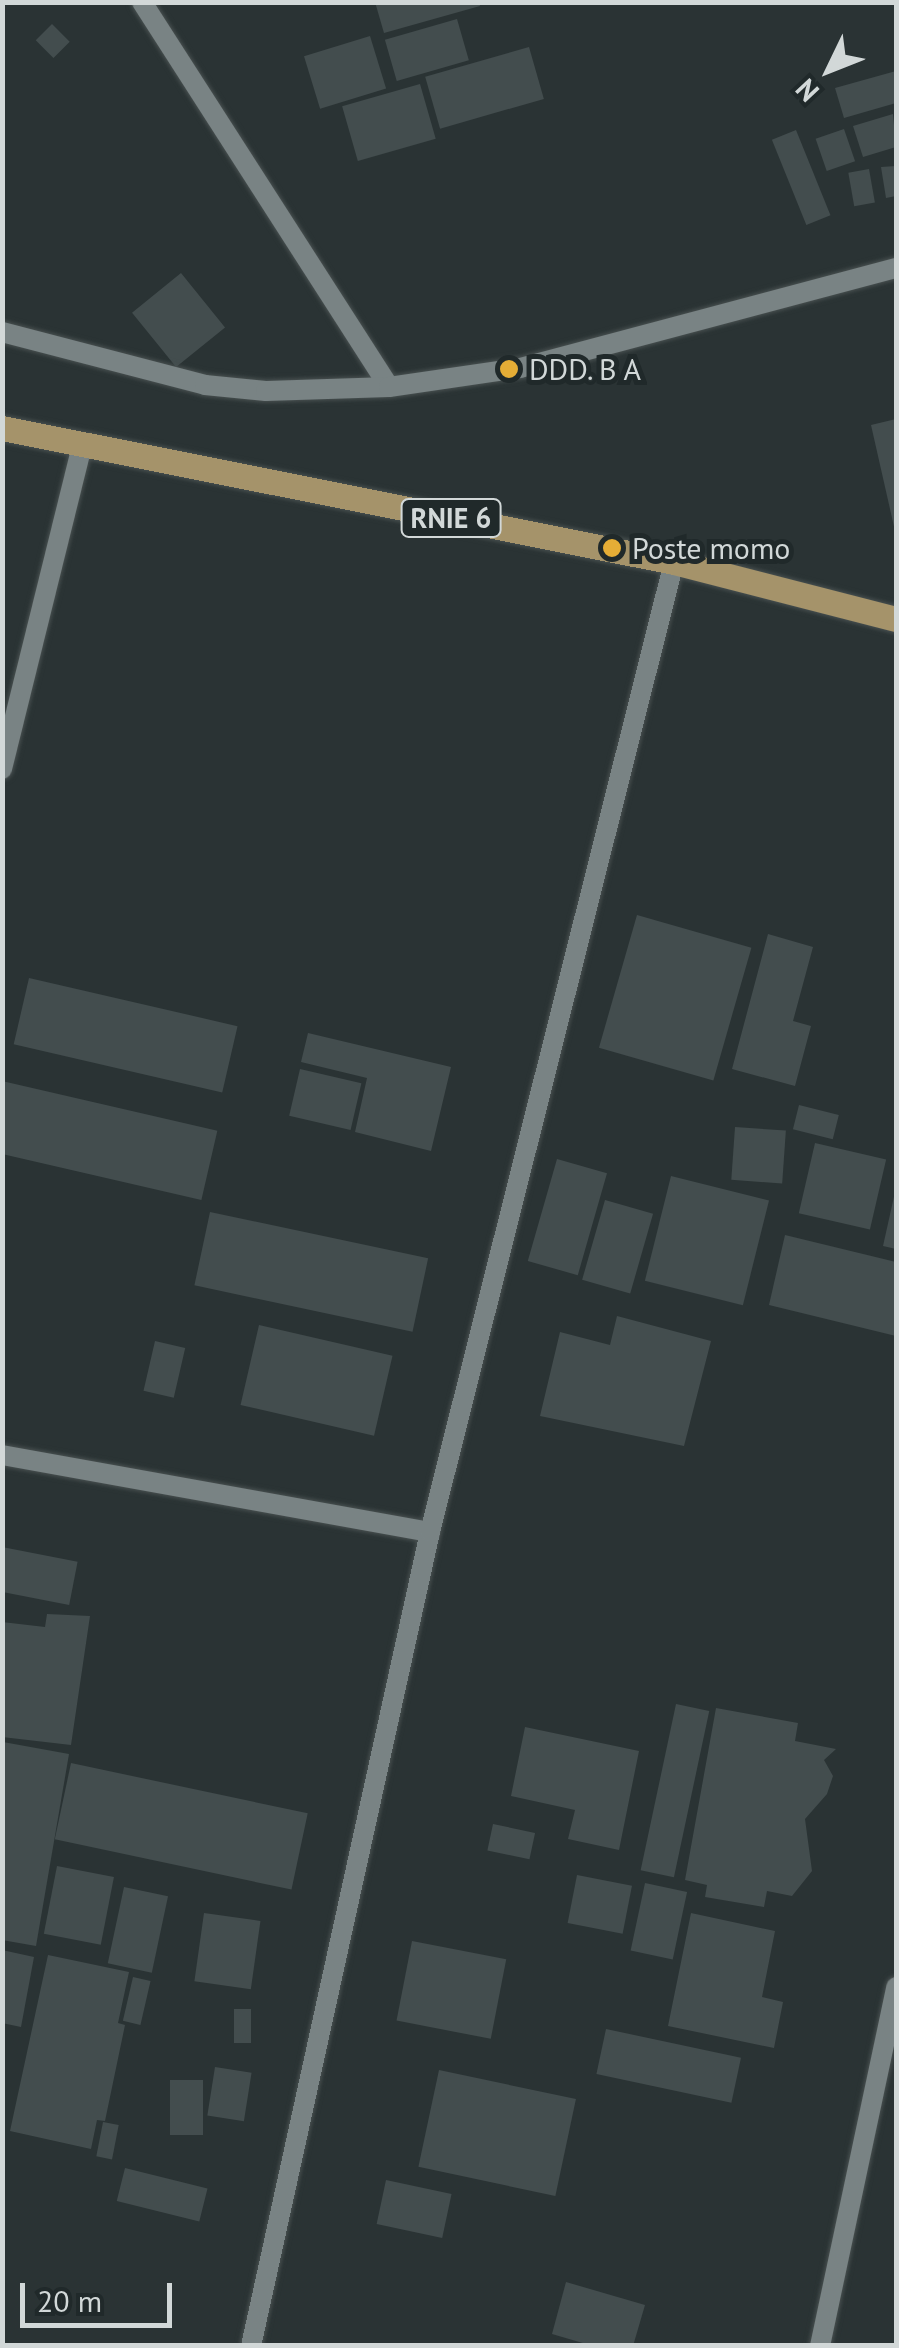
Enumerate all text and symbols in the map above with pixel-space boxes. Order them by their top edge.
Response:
north arrow [779,20,879,120]
text: N [787,71,827,110]
place label: DDD. B A [529,351,644,387]
marker: DDD. B A [498,358,520,380]
road number: RNIE 6 [398,495,504,541]
place label: Poste momo [632,530,790,566]
marker: Poste momo [601,537,623,559]
scale bar [25,2263,178,2325]
text: 20 m [37,2281,102,2320]

